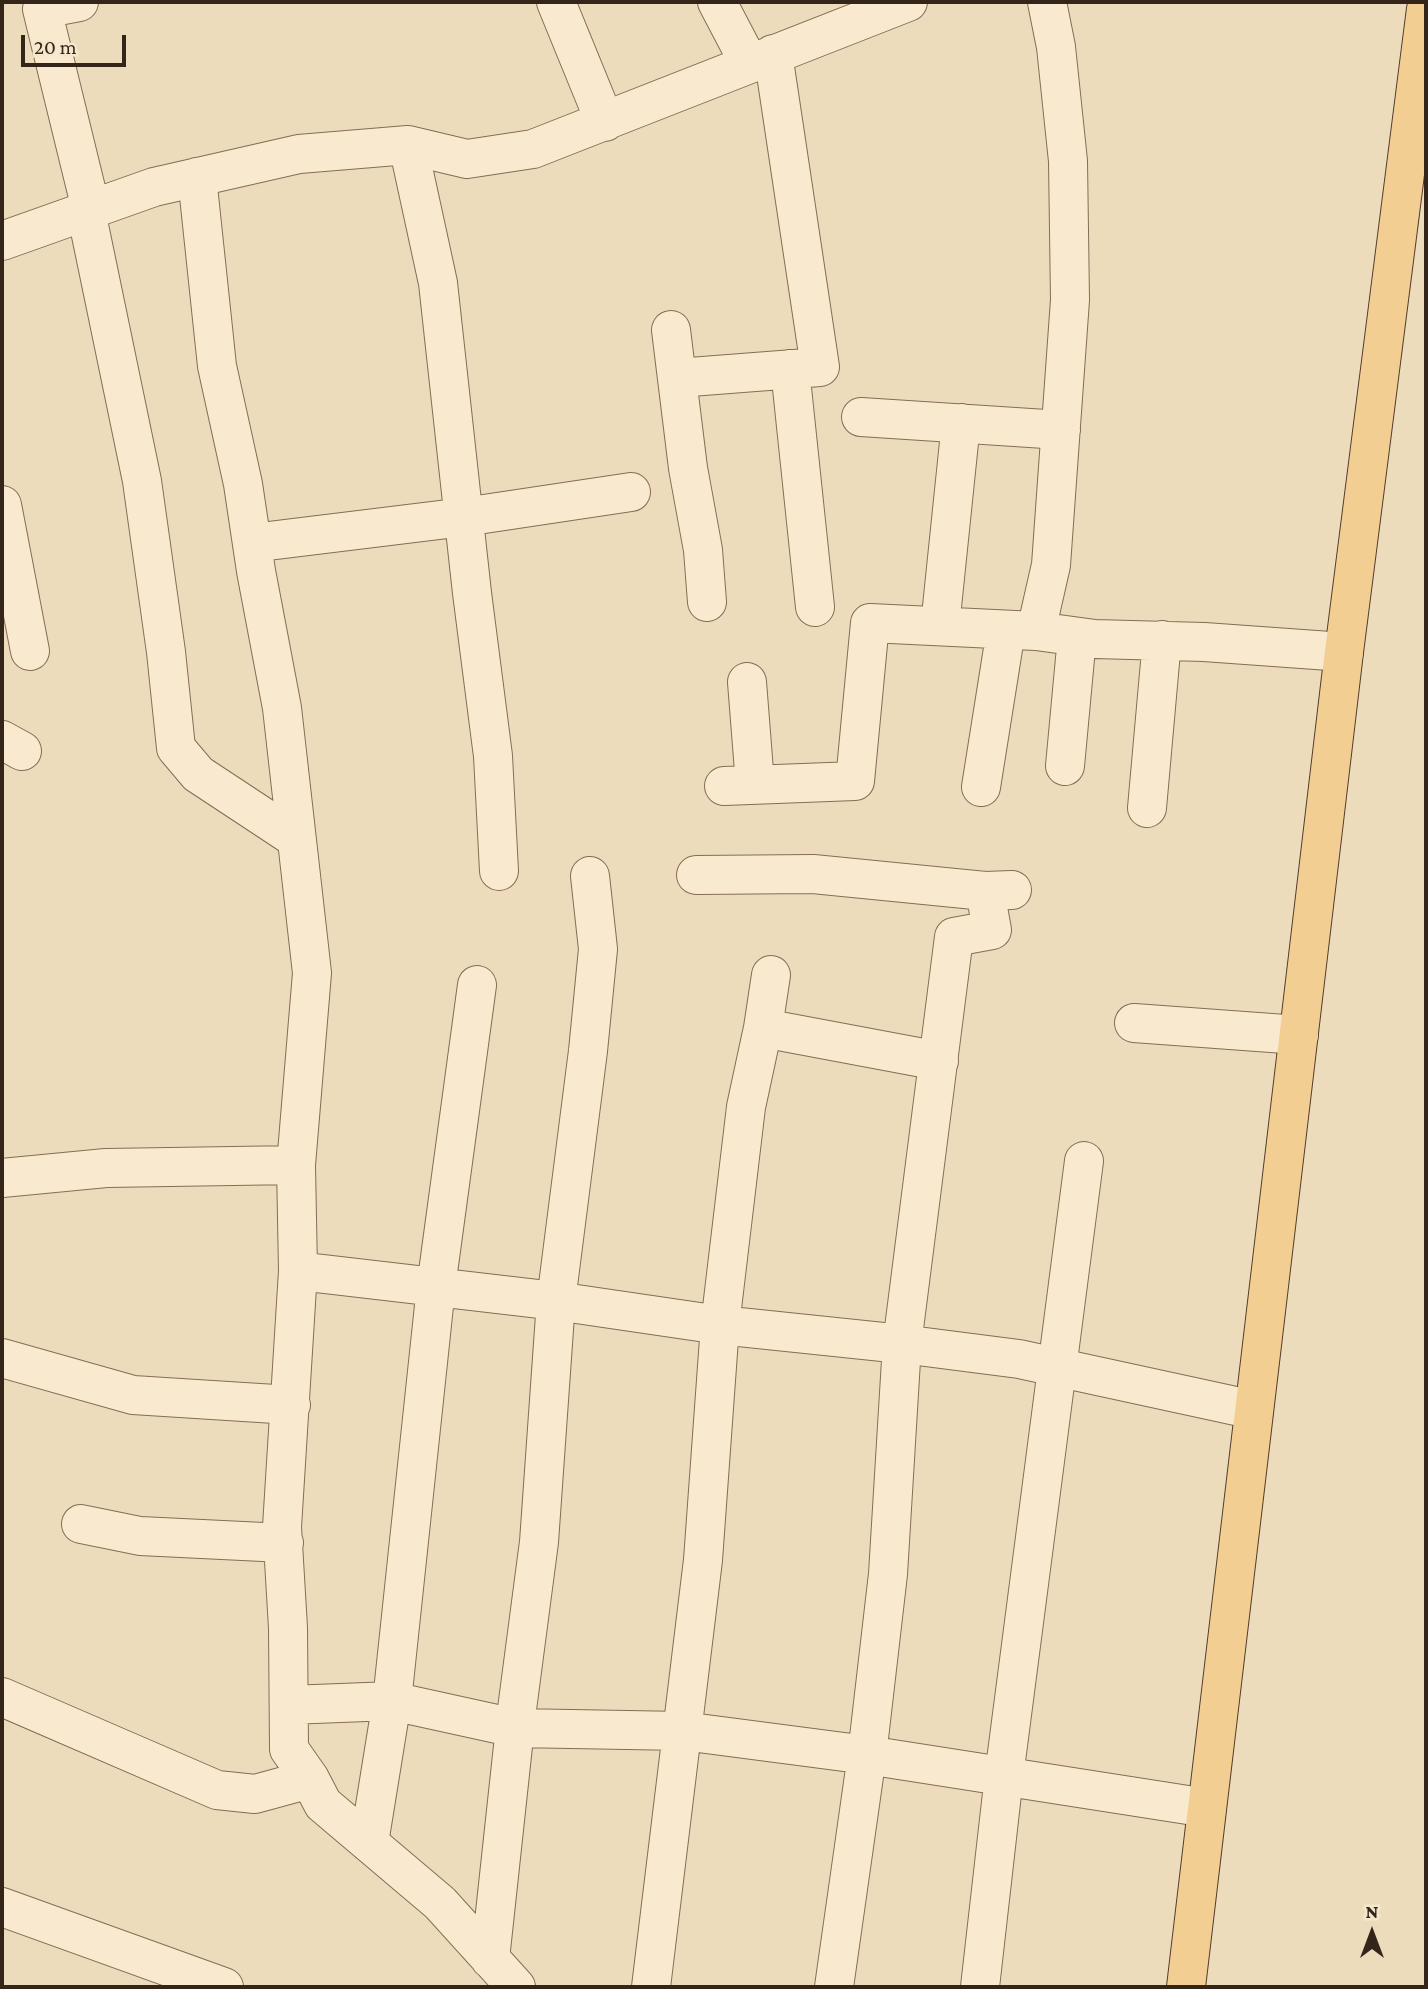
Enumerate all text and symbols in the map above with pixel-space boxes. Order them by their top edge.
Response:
scale bar [24,21,130,65]
text: 20 m [34,35,77,59]
north arrow [1337,1898,1407,1968]
text: N [1366,1901,1378,1922]

